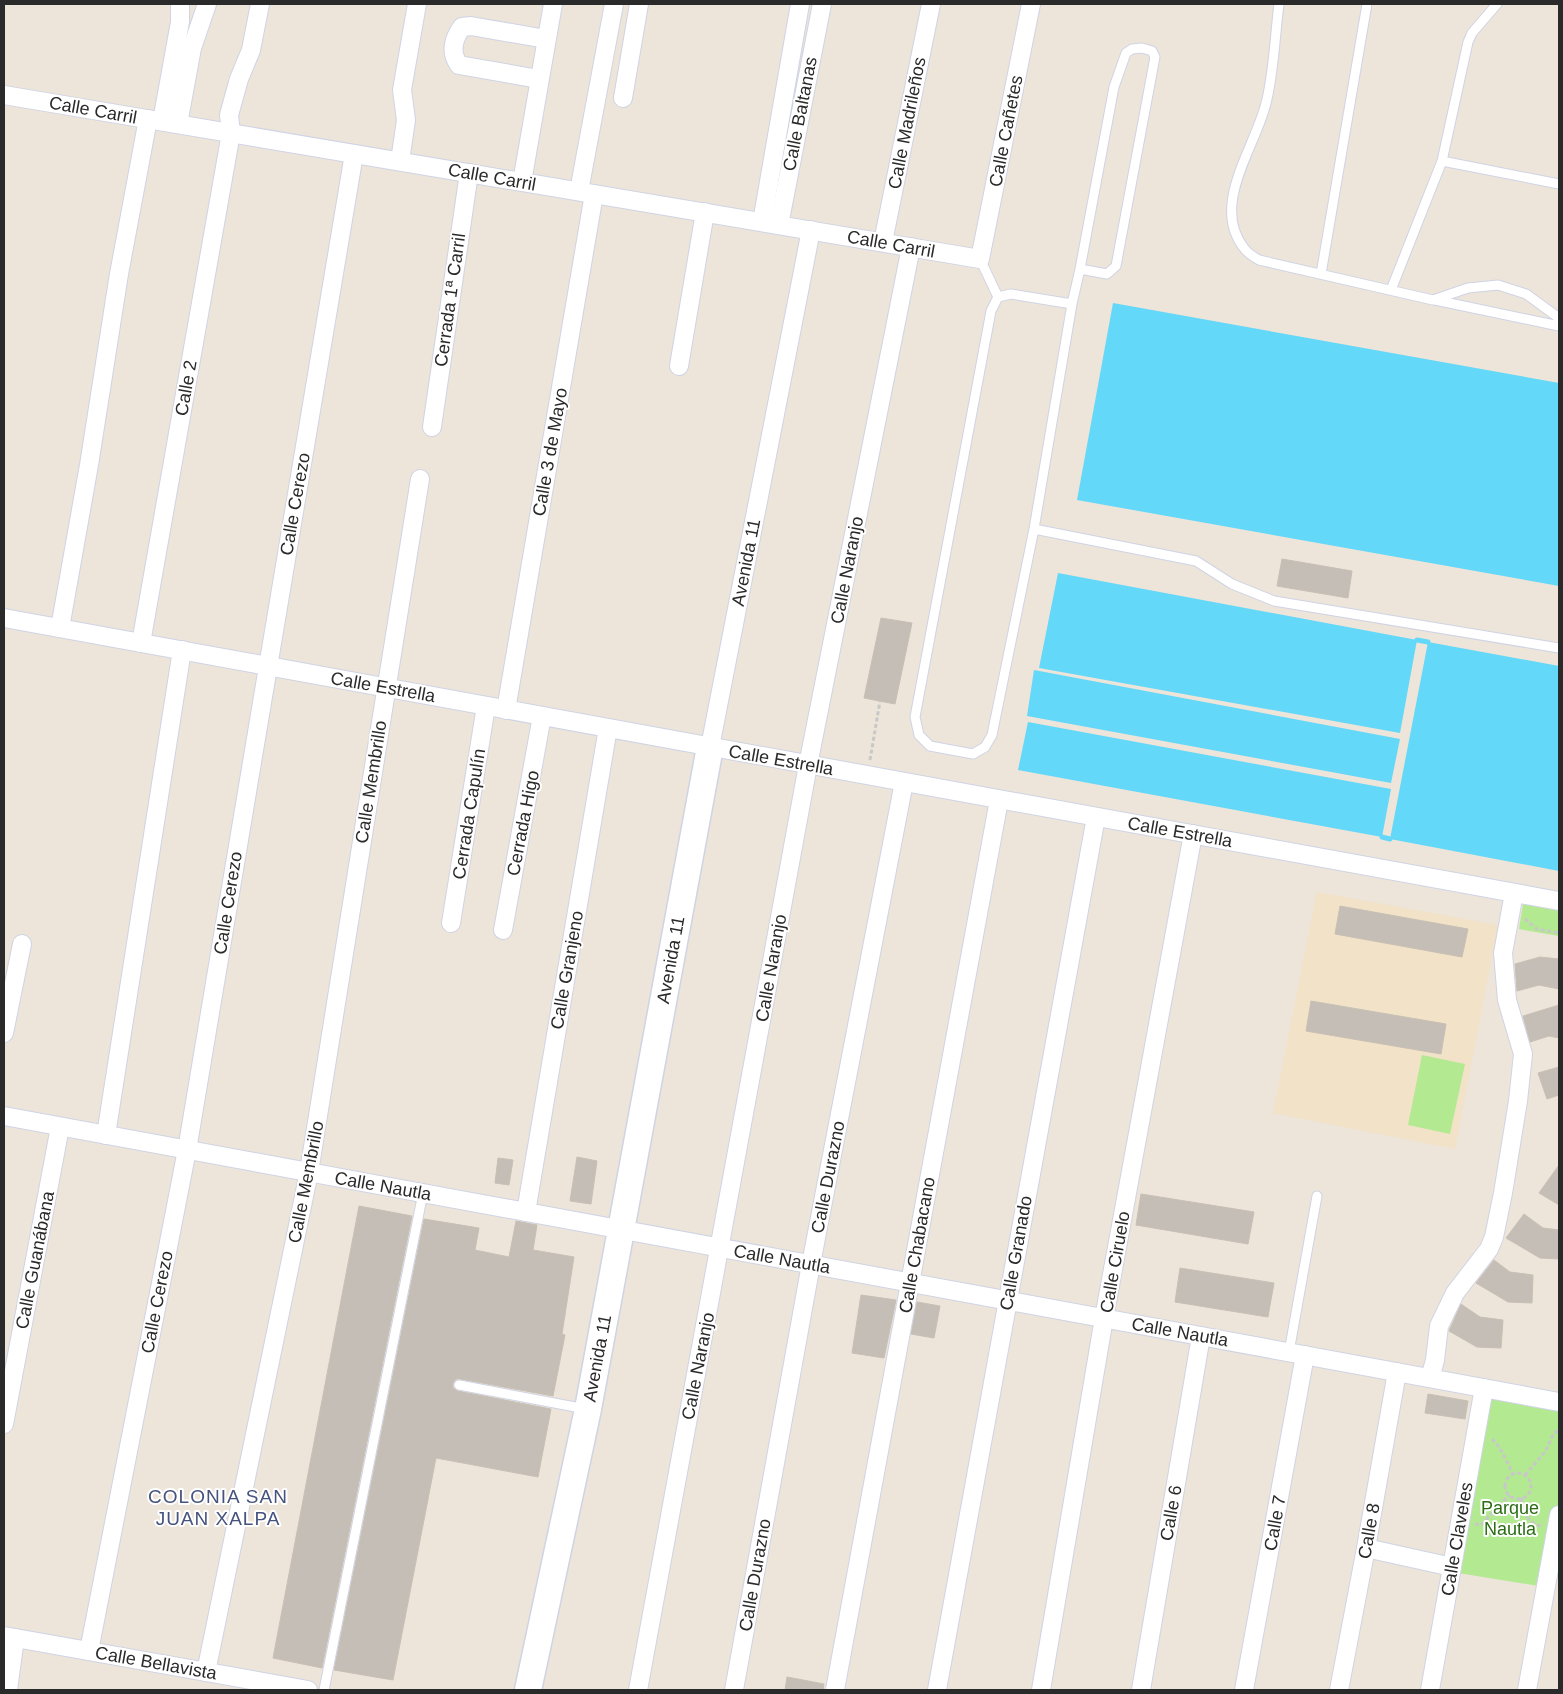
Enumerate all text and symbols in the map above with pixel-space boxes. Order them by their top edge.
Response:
street label: Calle Baltanas [779,55,821,173]
street label: Calle Madrileños [884,55,930,191]
street label: Calle Cañetes [985,74,1027,188]
street label: Calle Carril [47,92,139,128]
street label: Calle Carril [446,159,538,195]
street label: Calle Carril [845,226,937,262]
street label: Cerrada 1ª Carril [431,232,469,368]
street label: Calle 2 [171,359,201,417]
street label: Calle 3 de Mayo [529,386,571,518]
street label: Calle Cerezo [276,451,314,557]
street label: Calle Naranjo [827,515,867,625]
street label: Avenida 11 [728,517,764,608]
street label: Calle Estrella [329,668,438,706]
street label: Calle Membrillo [351,719,391,845]
street label: Calle Estrella [727,741,836,779]
street label: Cerrada Capulín [449,747,489,881]
street label: Cerrada Higo [503,769,543,877]
street label: Calle Estrella [1126,813,1235,851]
street label: Calle Cerezo [210,850,246,956]
street label: Calle Granjeno [547,909,587,1031]
street label: Calle Naranjo [752,913,790,1023]
street label: Avenida 11 [653,915,689,1005]
street label: Calle Membrillo [284,1119,328,1245]
street label: Calle Durazno [807,1119,849,1235]
street label: Calle Nautla [333,1168,434,1205]
street label: Calle Chabacano [895,1175,939,1315]
street label: Calle Guanábana [12,1188,58,1331]
street label: Calle Granado [996,1194,1036,1312]
street label: Calle Ciruelo [1096,1210,1134,1314]
street label: Calle Nautla [732,1241,833,1278]
street label: Calle Cerezo [137,1249,177,1355]
street label: Calle Naranjo [678,1311,718,1421]
street label: Avenida 11 [580,1313,615,1404]
street label: Calle Nautla [1130,1314,1231,1351]
street label: Calle Claveles [1437,1481,1477,1597]
street label: Calle 6 [1156,1484,1186,1542]
district label: COLONIA SAN JUAN XALPA [148,1486,288,1529]
street label: Calle 7 [1260,1494,1290,1552]
park label: Parque Nautla [1481,1498,1539,1539]
street label: Calle 8 [1354,1502,1384,1560]
street label: Calle Durazno [735,1517,775,1633]
street label: Calle Bellavista [94,1642,219,1684]

